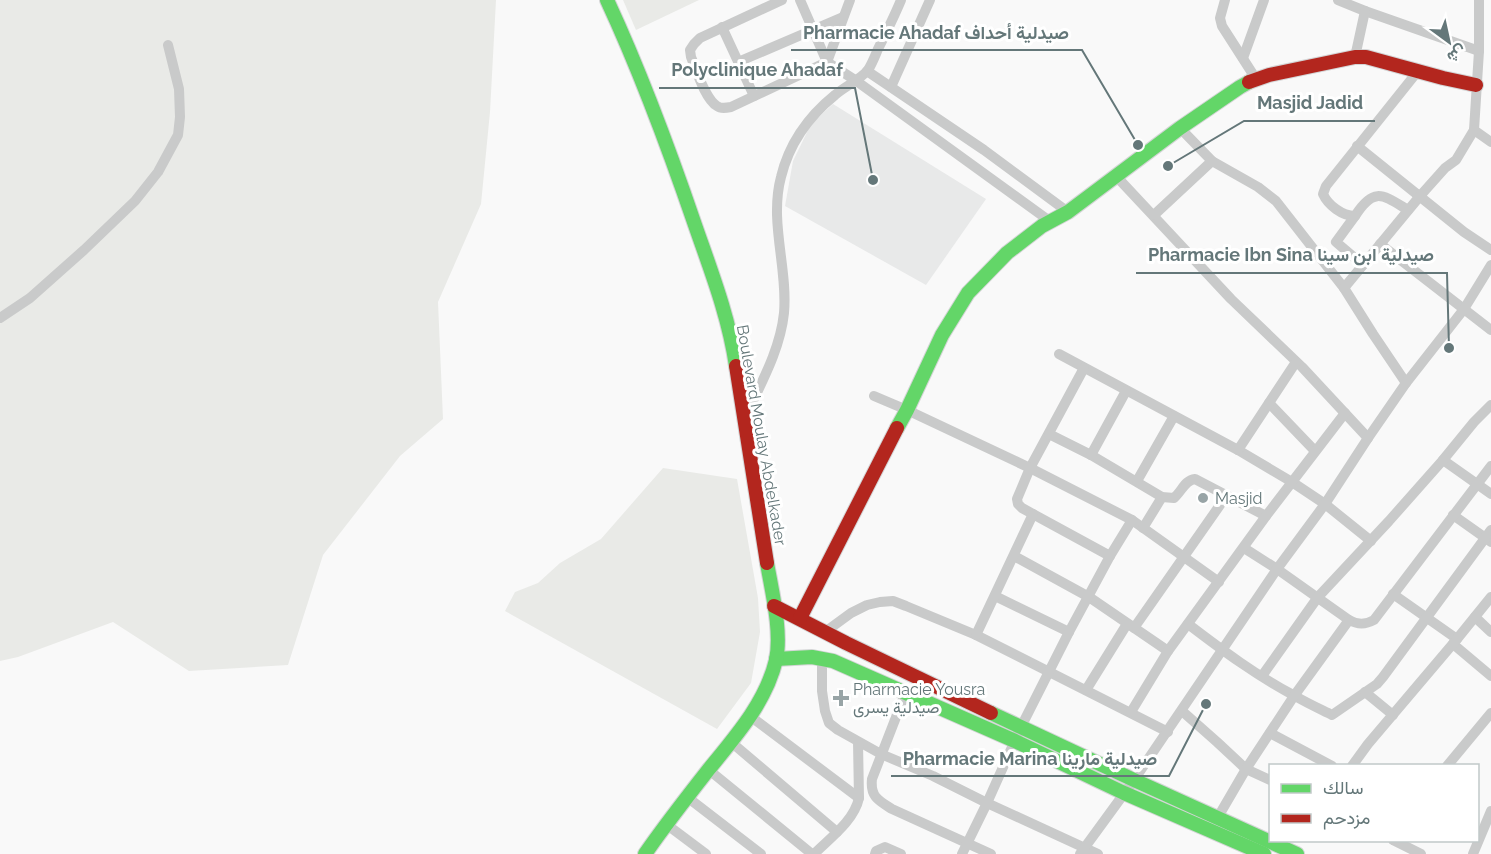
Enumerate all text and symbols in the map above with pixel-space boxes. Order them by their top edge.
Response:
north arrow [1419,12,1479,72]
callout: Pharmacie Ahadaf صيدلية أحداف [791,14,1082,50]
text: Pharmacie Ahadaf صيدلية أحداف [803,22,1069,44]
text: ش [1444,41,1470,67]
callout: Polyclinique Ahadaf [659,52,855,88]
text: Polyclinique Ahadaf [671,59,844,80]
callout: Masjid Jadid [1244,85,1375,121]
text: Masjid Jadid [1257,92,1363,113]
callout: Pharmacie Ibn Sina صيدلية ابن سينا [1136,237,1447,273]
text: Pharmacie Ibn Sina صيدلية ابن سينا [1148,244,1434,266]
street label: Boulevard Moulay Abdelkader [733,323,790,547]
place label: Masjid [1215,489,1262,508]
marker: Masjid [1196,491,1210,505]
place label: Pharmacie Yousra صيدلية يسرى [853,680,985,718]
marker: Pharmacie Yousra صيدلية يسرى [834,691,848,705]
callout: Pharmacie Marina صيدلية مارينا [891,740,1169,776]
text: Pharmacie Marina صيدلية مارينا [903,748,1157,770]
legend [1269,764,1479,842]
text: سالك [1323,777,1363,798]
text: مزدحم [1323,807,1370,830]

